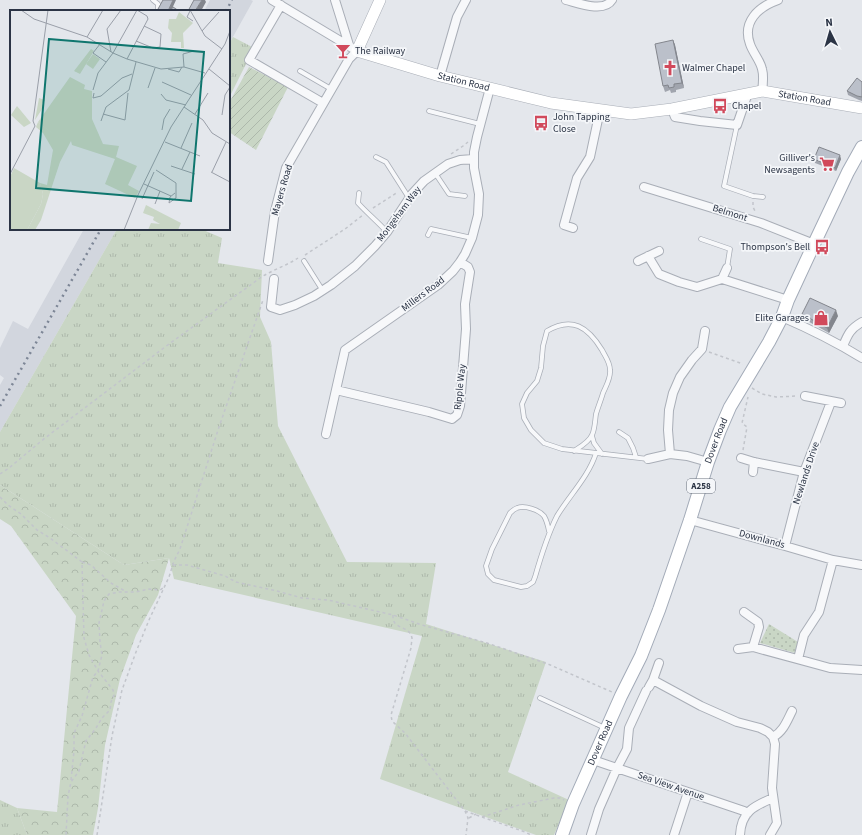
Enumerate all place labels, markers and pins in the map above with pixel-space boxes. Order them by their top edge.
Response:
bar icon: The Railway [334,42,352,60]
place label: The Railway [355,44,406,58]
church icon: Walmer Chapel [661,59,679,77]
place label: Walmer Chapel [682,61,746,75]
bus stop icon: Chapel [711,97,729,115]
place label: Chapel [732,99,762,113]
place label: John Tapping Close [553,110,610,136]
bus stop icon: John Tapping Close [532,114,550,132]
place label: Gilliver's Newsagents [764,151,815,177]
supermarket icon: Gilliver's Newsagents [818,155,836,173]
bus stop icon: Thompson's Bell [813,238,831,256]
place label: Thompson's Bell [740,240,810,254]
shop icon: Elite Garages [812,309,830,327]
place label: Elite Garages [755,311,809,325]

